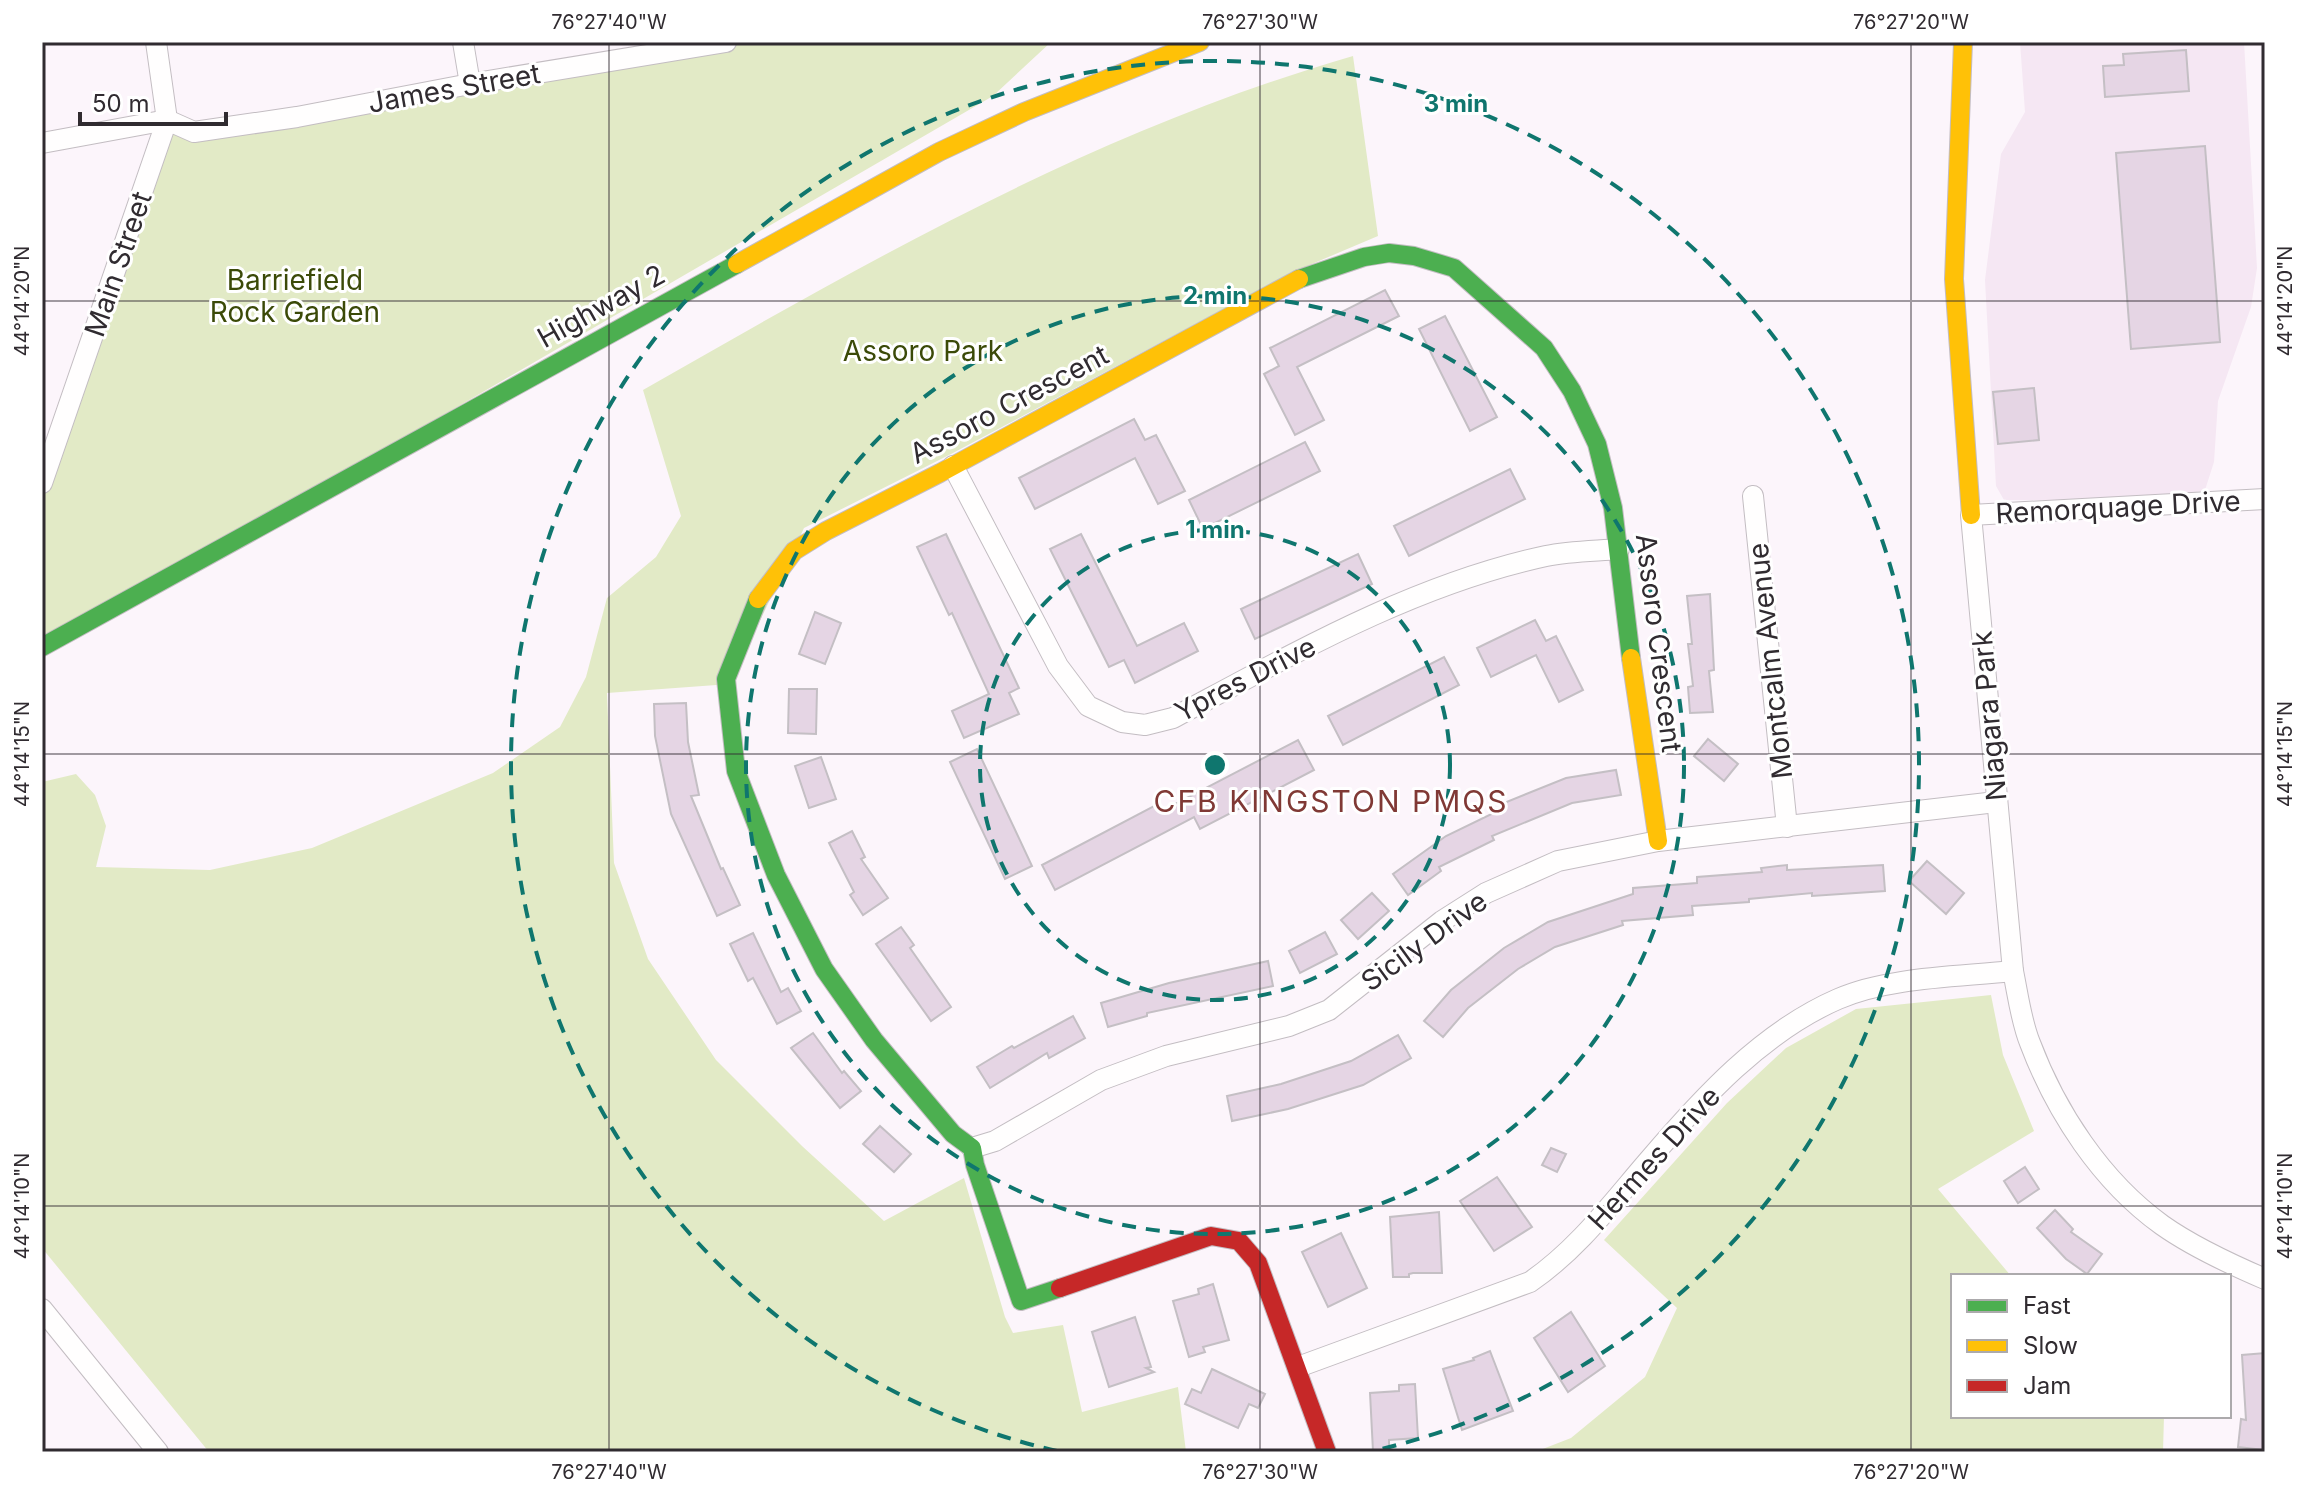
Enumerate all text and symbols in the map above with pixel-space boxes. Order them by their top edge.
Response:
text: 76°27'40"W [551,10,667,34]
text: 76°27'30"W [1202,10,1318,34]
text: 76°27'20"W [1853,10,1969,34]
street label: James Street [365,56,543,120]
scale bar [80,76,226,126]
text: 50 m [92,89,150,118]
text: 3 min [1424,89,1488,118]
street label: Main Street [77,187,159,341]
text: 44°14'20"N [10,246,34,356]
text: 44°14'20"N [2273,246,2297,356]
street label: Highway 2 [531,257,671,355]
park label: Barriefield Rock Garden [210,263,380,329]
text: 2 min [1183,281,1247,310]
park label: Assoro Park [843,334,1003,368]
street label: Assoro Crescent [904,337,1114,471]
street label: Remorquage Drive [1994,484,2242,530]
text: 1 min [1185,515,1245,544]
street label: Assoro Crescent [1629,532,1689,754]
street label: Montcalm Avenue [1741,541,1799,781]
street label: Ypres Drive [1169,629,1321,729]
street label: Niagara Park [1965,630,2013,802]
text: 44°14'15"N [10,701,34,807]
text: 44°14'15"N [2273,701,2297,807]
centre of rings [1201,751,1229,779]
district label: CFB KINGSTON PMQS [1153,783,1509,819]
street label: Sicily Drive [1354,884,1494,998]
street label: Hermes Drive [1581,1079,1727,1237]
text: 44°14'10"N [10,1153,34,1259]
text: 44°14'10"N [2273,1153,2297,1259]
legend [1951,1274,2231,1418]
text: Fast [2023,1291,2071,1320]
text: Slow [2023,1331,2078,1360]
text: Jam [2023,1371,2071,1400]
text: 76°27'40"W [551,1460,667,1484]
text: 76°27'30"W [1202,1460,1318,1484]
text: 76°27'20"W [1853,1460,1969,1484]

